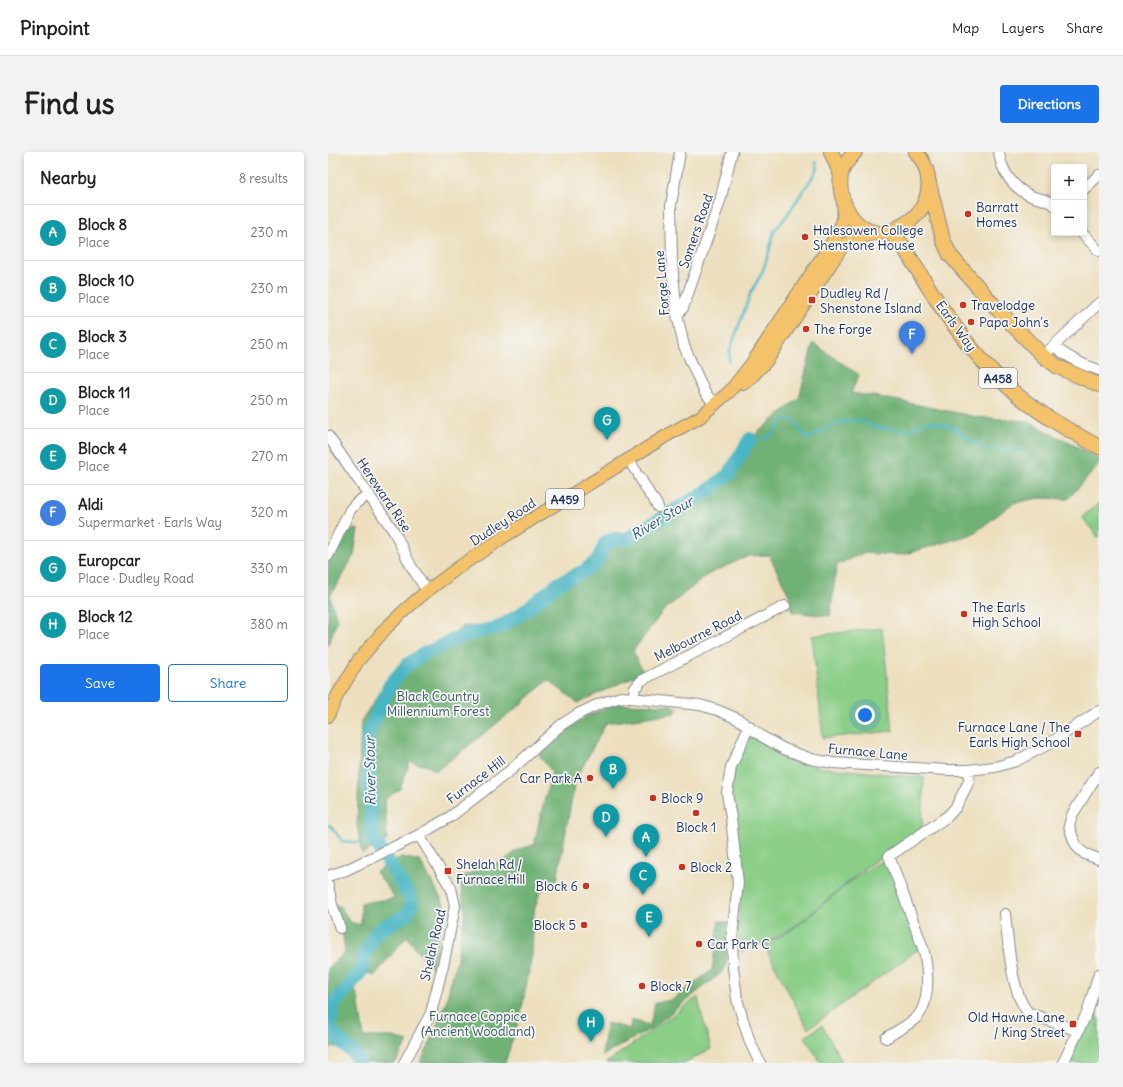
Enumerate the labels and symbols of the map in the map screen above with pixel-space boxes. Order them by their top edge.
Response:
street label: Somers Road [675,191,717,271]
place label: Barratt Homes [976,199,1019,231]
marker: Barratt Homes [963,209,973,219]
place label: Halesowen College Shenstone House [813,222,924,254]
marker: Halesowen College Shenstone House [800,232,810,242]
street label: Forge Lane [651,250,673,316]
place label: Dudley Rd / Shenstone Island [820,285,922,317]
marker: Dudley Rd / Shenstone Island [807,295,817,305]
street label: Earls Way [932,297,980,355]
place label: Travelodge [971,297,1035,314]
marker: Travelodge [958,300,968,310]
place label: Papa John's [979,314,1049,331]
marker: Papa John's [966,317,976,327]
place label: The Forge [814,321,872,338]
pin: F [899,321,925,354]
marker: The Forge [801,324,811,334]
road number: A458 [979,368,1017,388]
pin: G [594,407,620,440]
street label: Hereward Rise [353,455,415,535]
road number: A459 [546,489,584,509]
water label: River Stour [628,491,698,544]
street label: Dudley Road [467,494,539,550]
place label: The Earls High School [972,599,1041,631]
street label: Melbourne Road [651,607,745,665]
marker: The Earls High School [959,609,969,619]
park label: Black Country Millennium Forest [387,688,490,720]
your location [855,705,875,725]
place label: Furnace Lane / The Earls High School [958,719,1070,751]
marker: Furnace Lane / The Earls High School [1073,729,1083,739]
water label: River Stour [360,734,380,806]
street label: Furnace Lane [827,740,909,764]
street label: Furnace Hill [443,752,509,808]
pin: B [600,756,626,789]
place label: Car Park A [519,770,582,787]
marker: Car Park A [585,773,595,783]
place label: Block 9 [661,790,704,807]
marker: Block 9 [648,793,658,803]
pin: D [593,804,619,837]
marker: Block 1 [691,808,701,818]
place label: Block 1 [676,819,716,836]
pin: A [633,824,659,857]
place label: Shelah Rd / Furnace Hill [456,856,525,888]
place label: Block 2 [690,859,732,876]
pin: C [630,862,656,895]
marker: Block 2 [677,862,687,872]
marker: Shelah Rd / Furnace Hill [443,866,453,876]
place label: Block 6 [535,878,578,895]
marker: Block 6 [581,881,591,891]
pin: E [636,904,662,937]
street label: Shelah Road [416,907,450,983]
place label: Block 5 [533,917,576,934]
marker: Block 5 [579,920,589,930]
place label: Car Park C [707,936,770,953]
marker: Car Park C [694,939,704,949]
place label: Block 7 [650,978,692,995]
marker: Block 7 [637,981,647,991]
park label: Furnace Coppice (Ancient Woodland) [421,1008,535,1040]
pin: H [578,1009,604,1042]
place label: Old Hawne Lane / King Street [968,1009,1066,1041]
marker: Old Hawne Lane / King Street [1068,1019,1078,1029]

